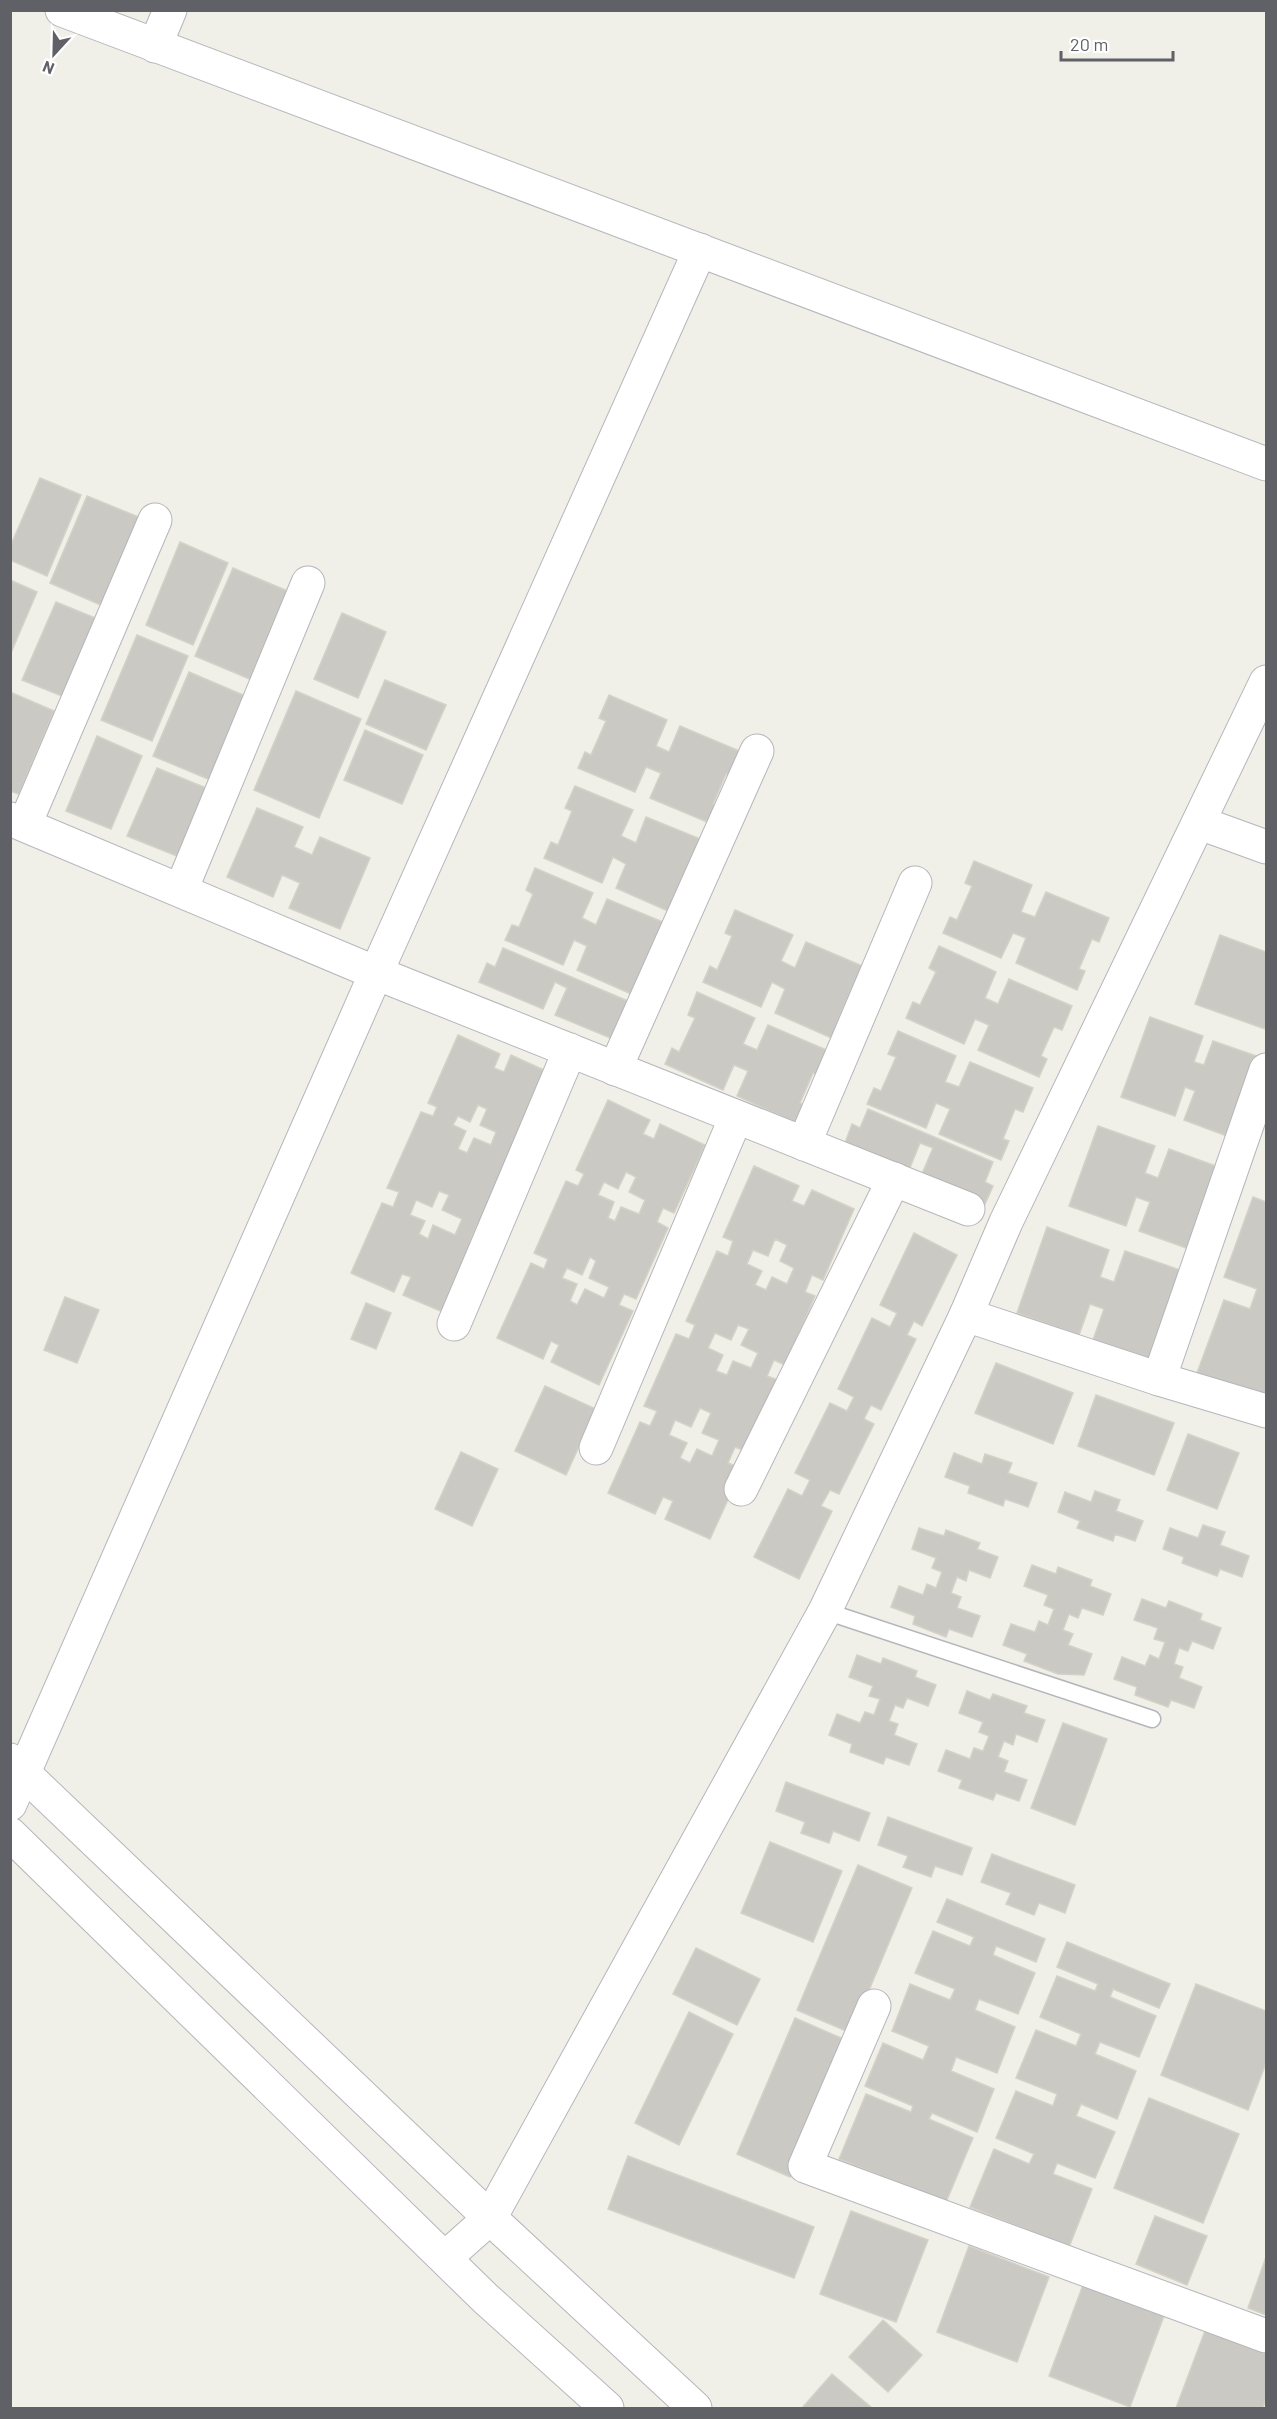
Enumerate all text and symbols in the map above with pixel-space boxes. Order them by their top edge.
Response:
north arrow [24,24,84,84]
scale bar [1061,24,1174,62]
text: 20 m [1070,33,1108,55]
text: N [40,58,57,79]

